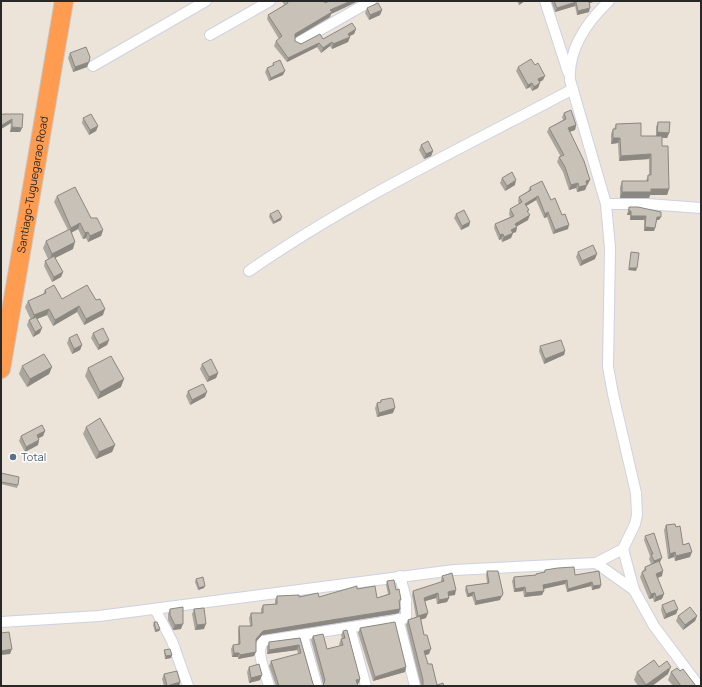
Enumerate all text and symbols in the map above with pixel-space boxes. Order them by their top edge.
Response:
street label: Santiago-Tuguegarao Road [13,115,51,254]
place label: Total [21,449,46,464]
marker: Total [8,452,18,462]

